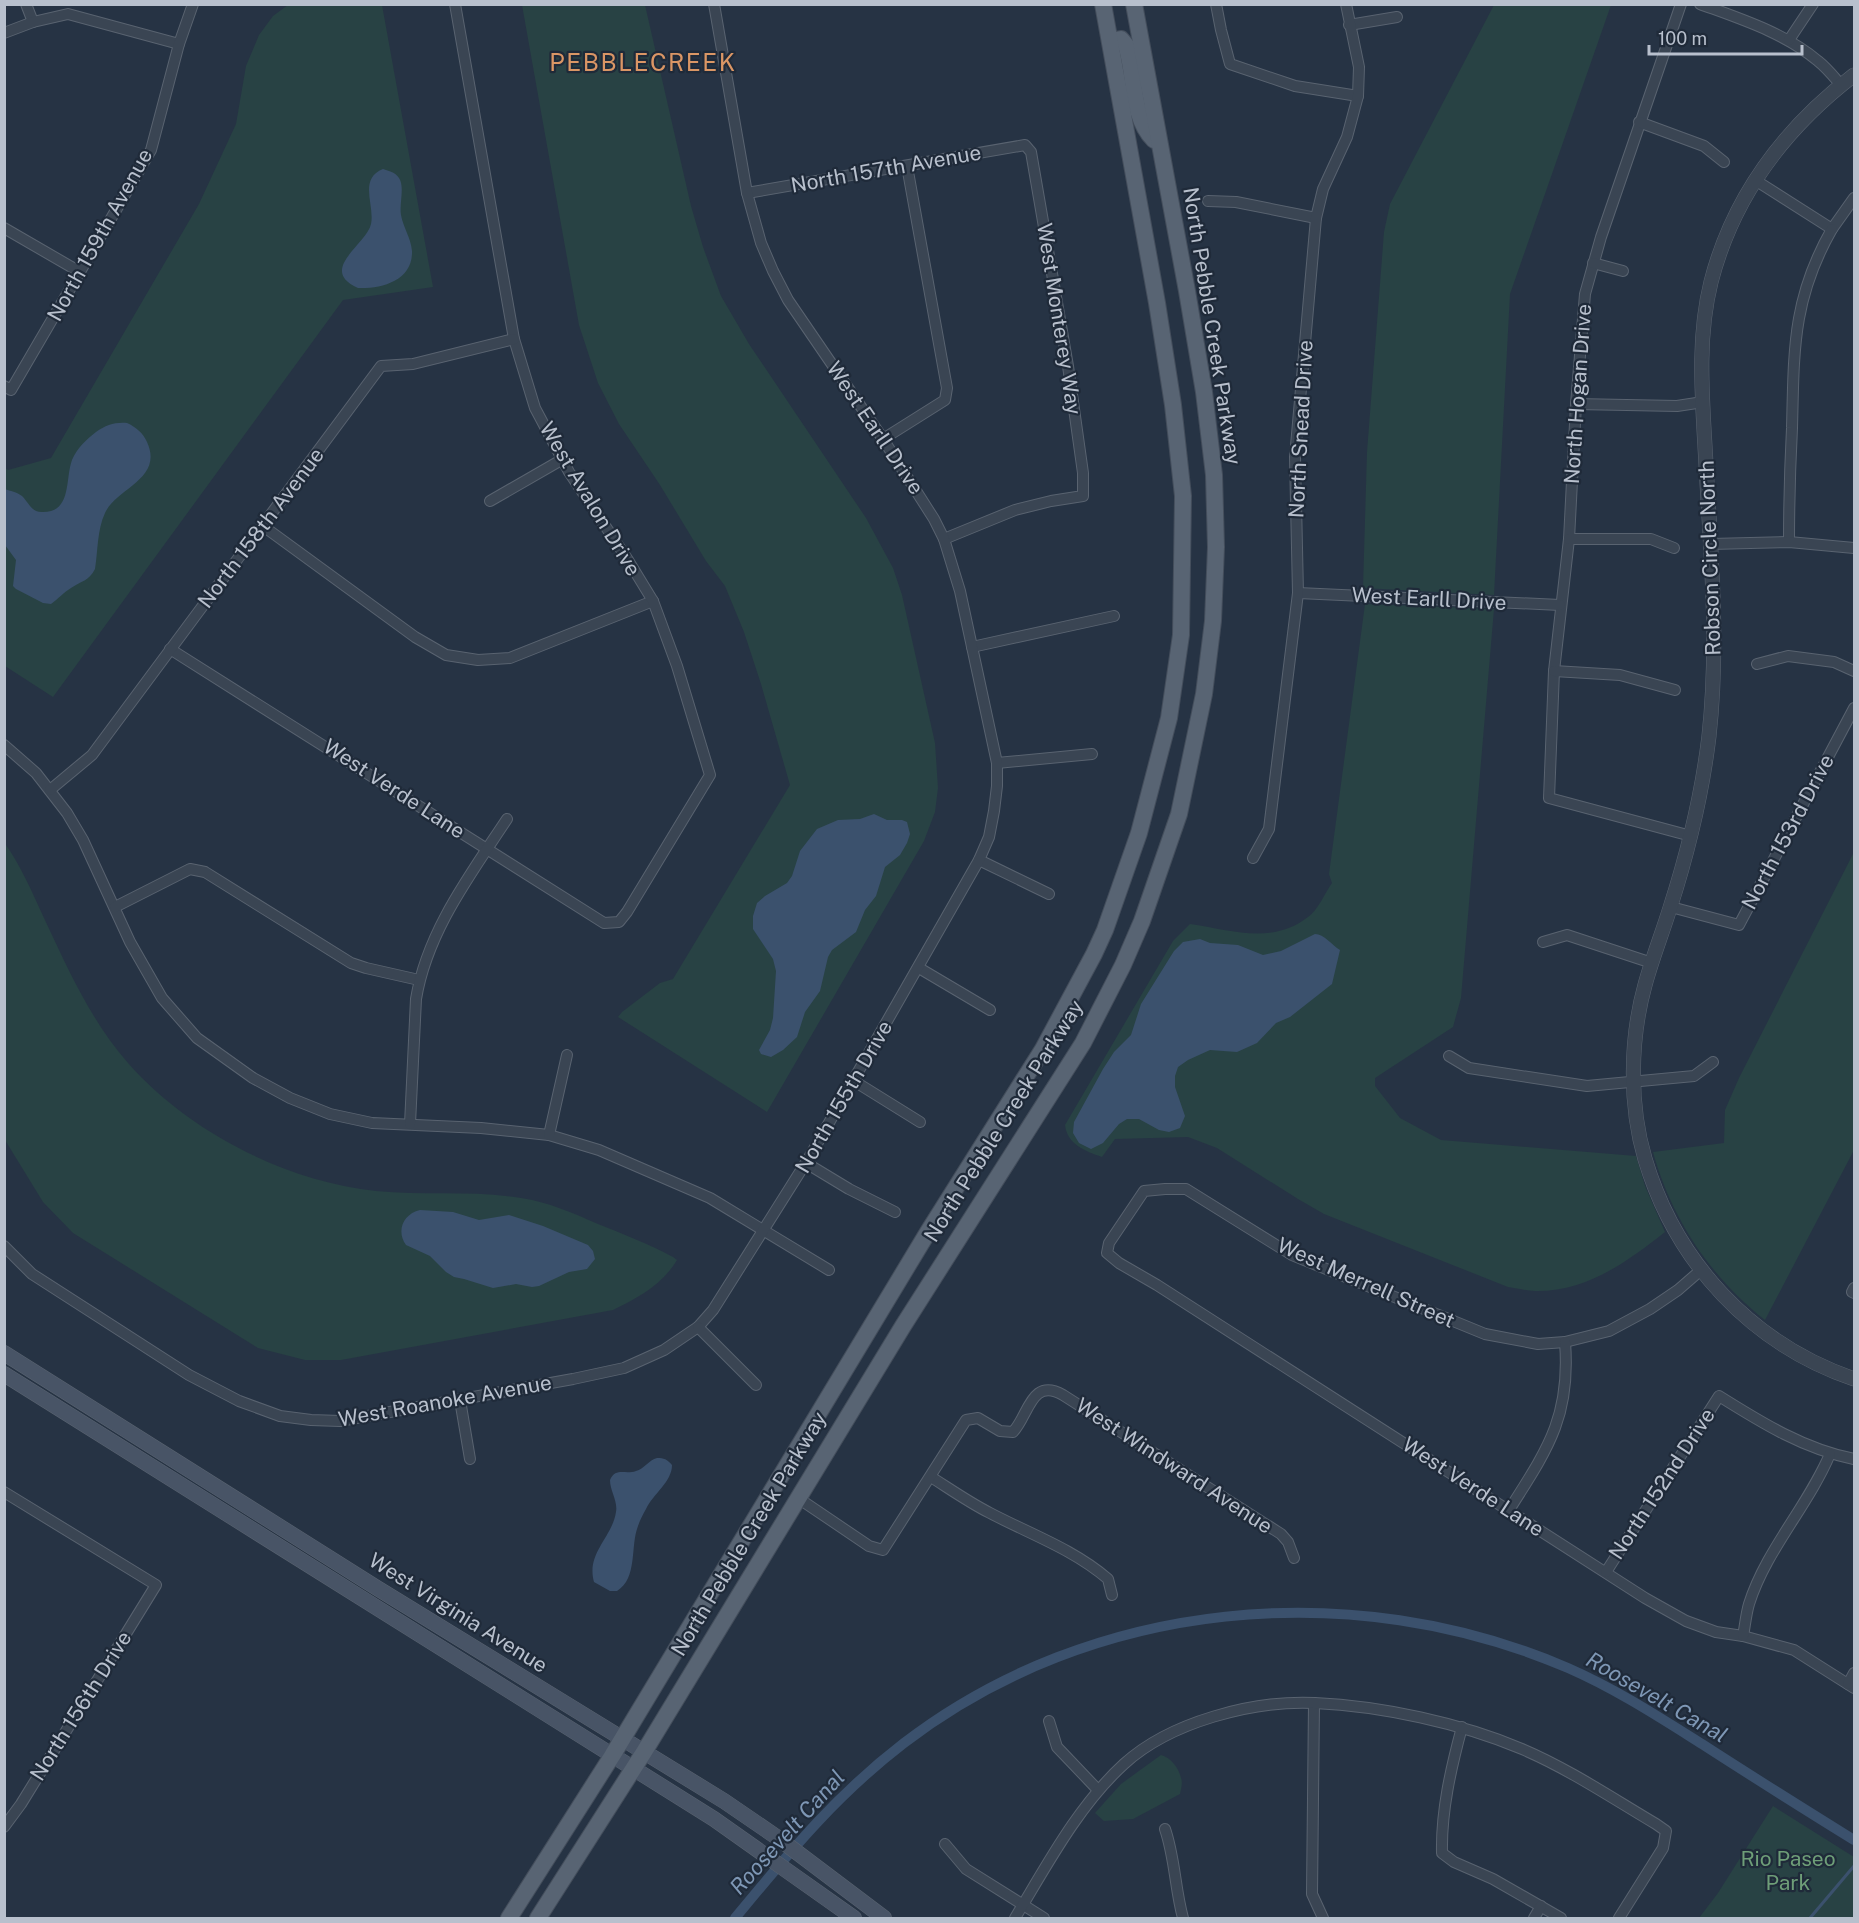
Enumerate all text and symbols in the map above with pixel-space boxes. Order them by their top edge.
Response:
scale bar [1649,18,1802,56]
text: 100 m [1658,28,1707,49]
district label: PEBBLECREEK [549,48,737,76]
street label: North 157th Avenue [789,139,983,198]
street label: North 159th Avenue [42,144,157,325]
street label: North Pebble Creek Parkway [1178,185,1247,466]
street label: West Monterey Way [1032,221,1087,416]
street label: North Hogan Drive [1559,303,1596,485]
street label: North Snead Drive [1283,339,1318,519]
street label: West Earll Drive [822,356,929,499]
street label: West Avalon Drive [535,417,646,580]
street label: North 158th Avenue [192,443,329,613]
street label: Robson Circle North [1694,460,1725,656]
street label: West Earll Drive [1351,582,1507,615]
street label: West Verde Lane [319,733,470,844]
street label: North 153rd Drive [1736,750,1839,914]
street label: North Pebble Creek Parkway [919,995,1089,1246]
street label: North 155th Drive [790,1016,897,1177]
street label: West Merrell Street [1273,1232,1459,1333]
street label: West Roanoke Avenue [336,1369,553,1432]
street label: West Windward Avenue [1071,1393,1277,1539]
street label: North 152nd Drive [1603,1403,1720,1564]
street label: North Pebble Creek Parkway [666,1407,832,1660]
street label: West Verde Lane [1398,1431,1549,1542]
street label: West Virginia Avenue [364,1547,552,1678]
street label: North 156th Drive [25,1626,137,1785]
water label: Roosevelt Canal [1582,1646,1732,1748]
water label: Roosevelt Canal [724,1764,850,1900]
park label: Rio Paseo Park [1740,1846,1836,1895]

